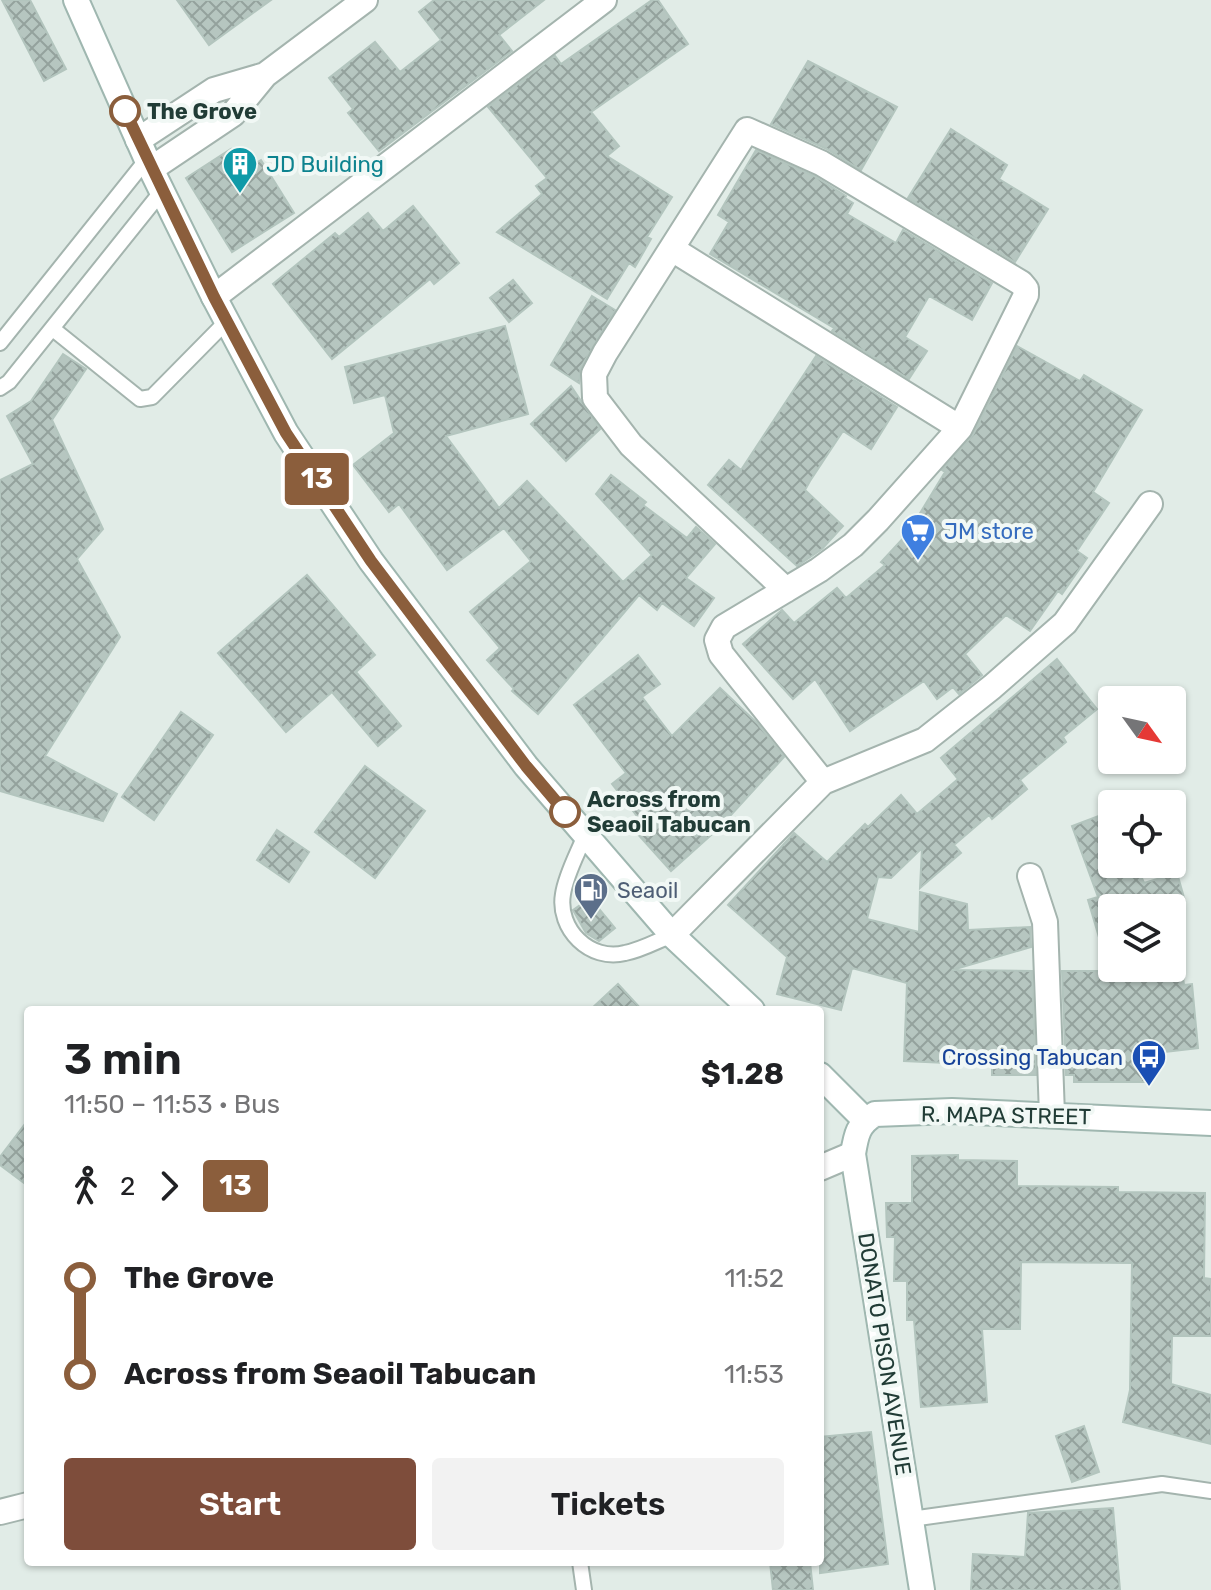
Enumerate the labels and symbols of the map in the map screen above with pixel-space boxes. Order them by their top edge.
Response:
marker: The Grove [110,96,140,126]
place label: The Grove [147,98,257,125]
building icon: JD Building [221,145,259,195]
place label: JD Building [266,151,384,178]
line badge: 13 [281,453,353,505]
supermarket icon: JM store [899,512,937,562]
place label: JM store [944,518,1034,545]
north arrow [1098,686,1186,774]
place label: Across from Seaoil Tabucan [587,786,751,838]
marker: Across from Seaoil Tabucan [550,797,580,827]
fuel station icon: Seaoil [572,871,610,921]
place label: Seaoil [617,877,678,904]
bus stop icon: Crossing Tabucan [1130,1038,1168,1088]
place label: Crossing Tabucan [942,1044,1123,1071]
street label: R. MAPA STREET [921,1101,1092,1130]
street label: DONATO PISON AVENUE [852,1231,917,1477]

